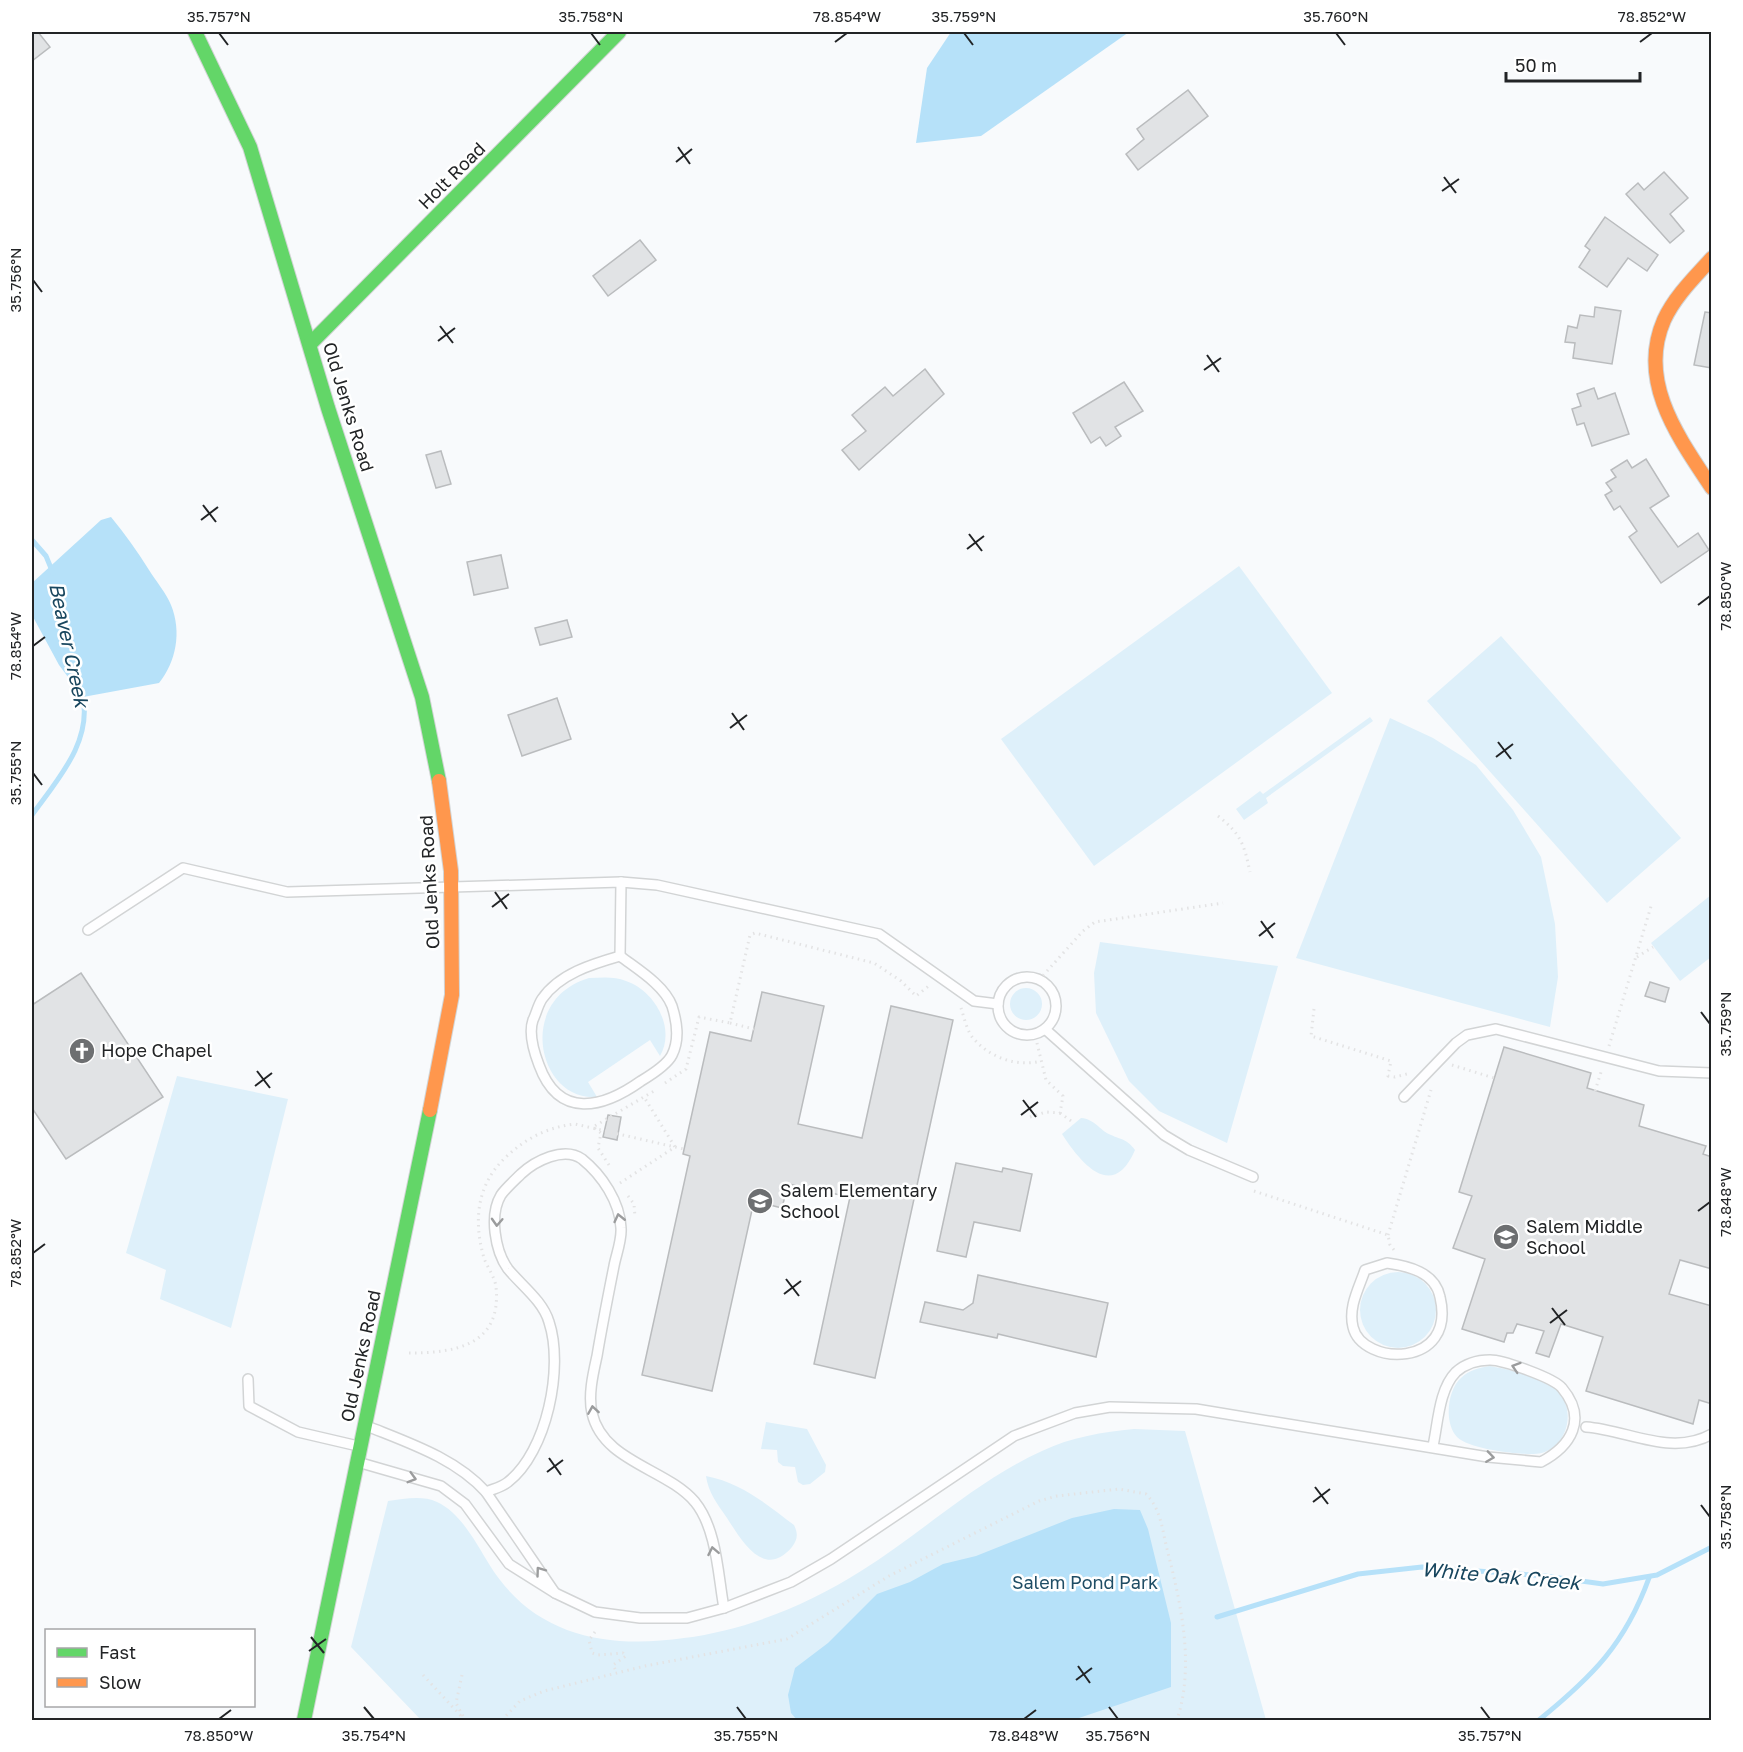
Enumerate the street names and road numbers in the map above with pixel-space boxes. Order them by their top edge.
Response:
street label: Holt Road [413,137,489,213]
street label: Old Jenks Road [319,339,379,474]
street label: Old Jenks Road [415,814,444,950]
street label: Old Jenks Road [335,1288,385,1424]

